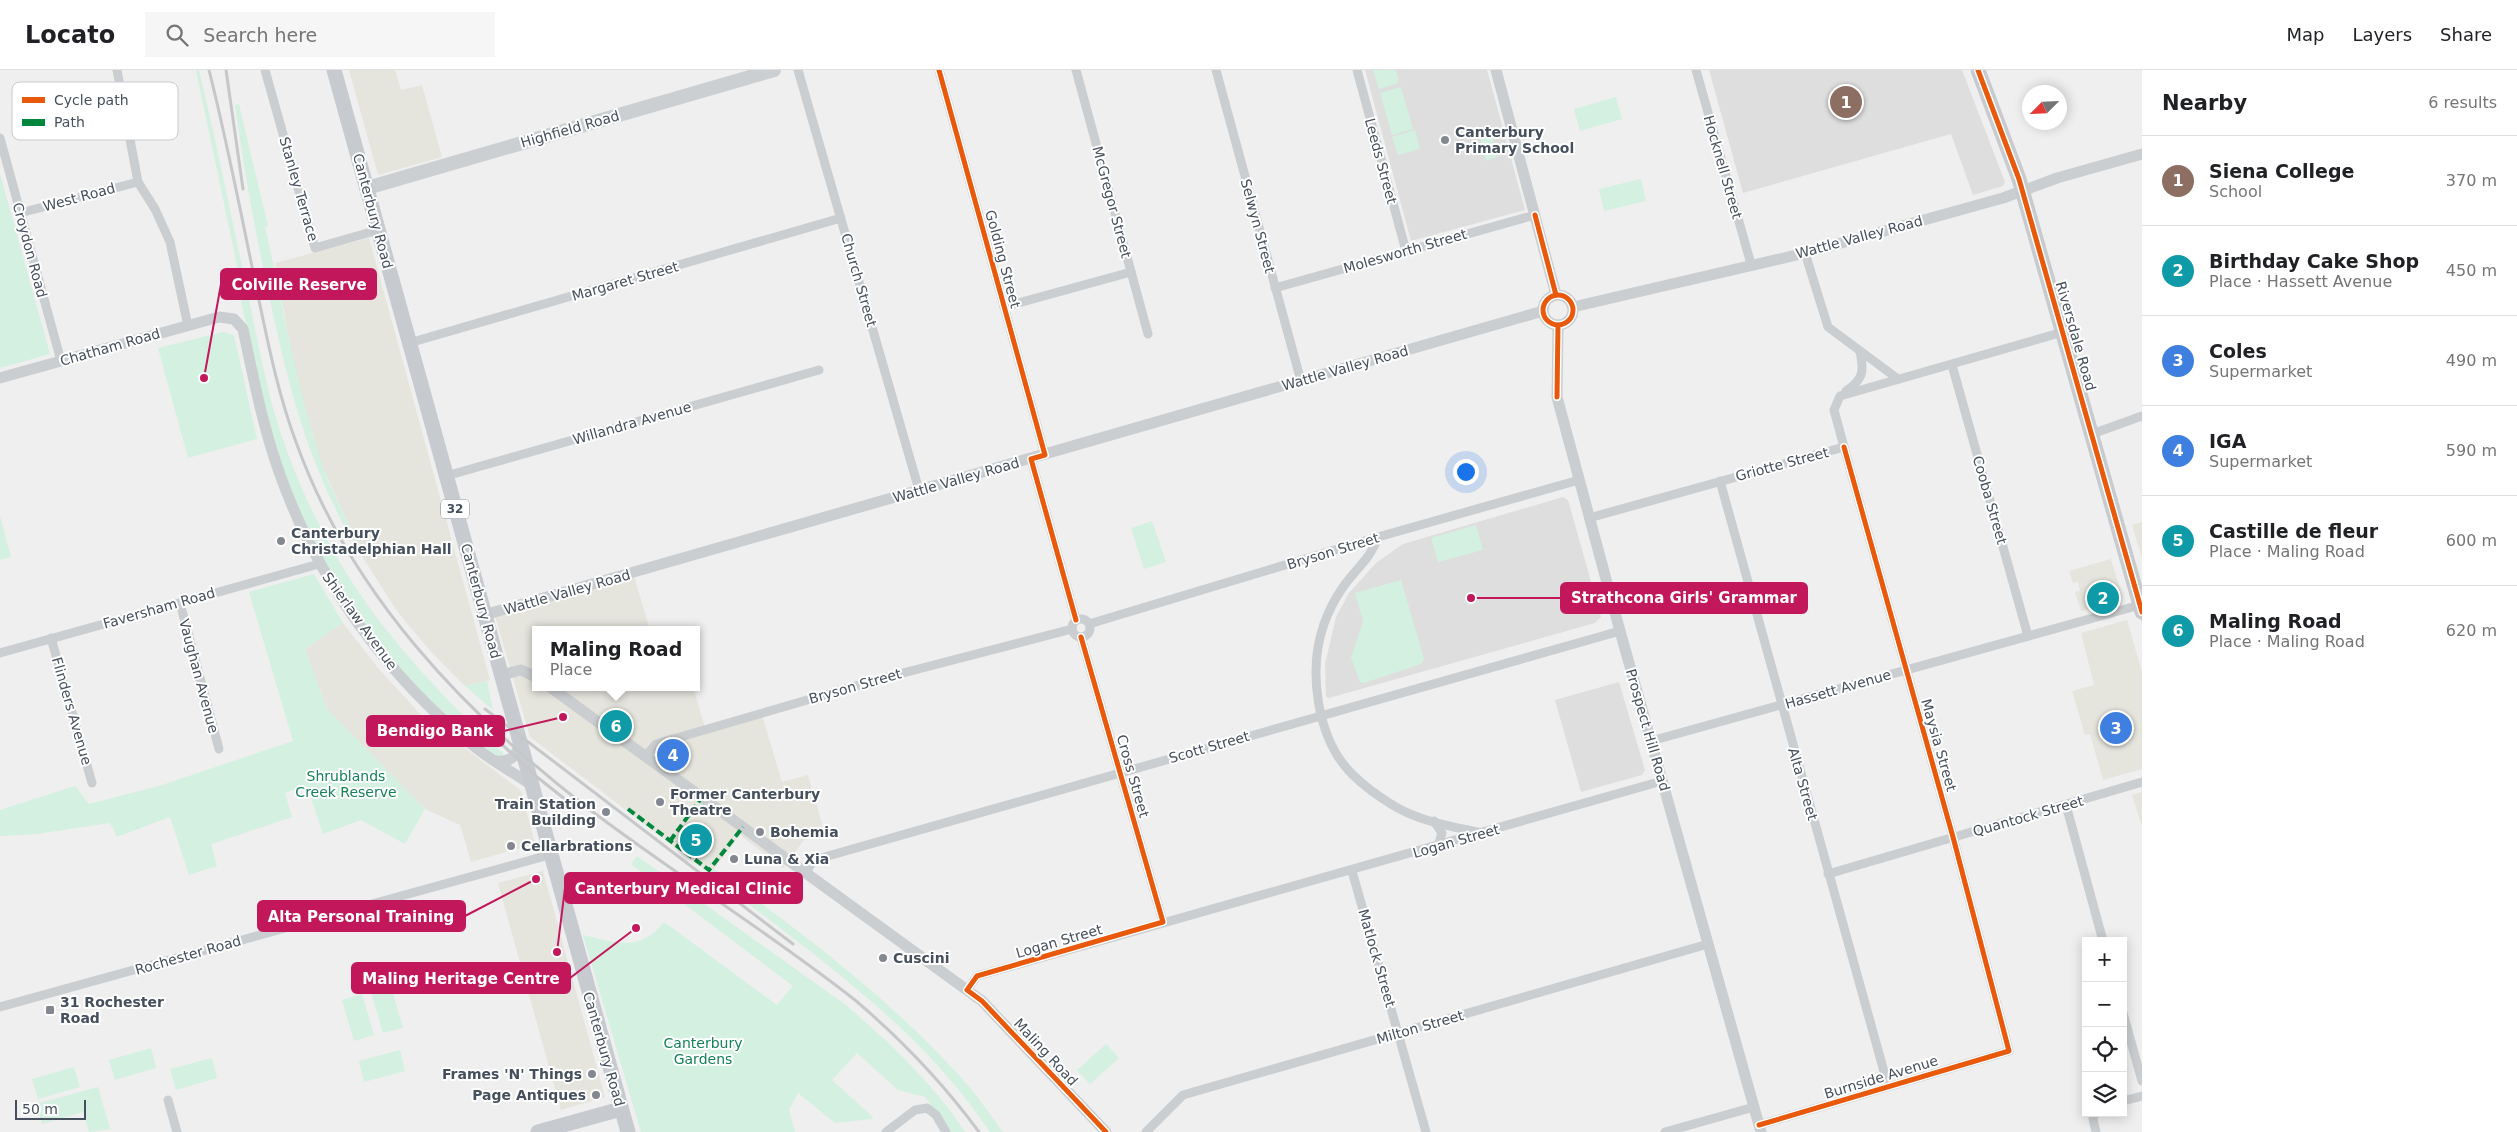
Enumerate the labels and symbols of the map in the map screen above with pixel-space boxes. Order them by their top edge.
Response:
legend [12,82,178,140]
pin: 1 [1830,83,1862,121]
north arrow [2022,85,2067,130]
text: Cycle path [54,92,129,108]
street label: Highfield Road [519,107,621,151]
street label: Hocknell Street [1701,113,1746,221]
text: Path [54,114,85,130]
street label: Leeds Street [1362,116,1400,206]
place label: Canterbury Primary School [1455,124,1574,156]
marker: Canterbury Primary School [1439,134,1451,146]
street label: Stanley Terrace [276,135,322,243]
street label: McGregor Street [1089,144,1135,260]
street label: Canterbury Road [350,152,396,270]
street label: Selwyn Street [1238,177,1278,275]
street label: West Road [41,180,117,214]
street label: Croydon Road [10,201,50,299]
street label: Golding Street [982,208,1024,310]
street label: Wattle Valley Road [1794,212,1924,262]
street label: Molesworth Street [1341,226,1469,276]
street label: Church Street [838,231,880,329]
street label: Margaret Street [570,258,681,304]
callout: Colville Reserve [221,269,376,299]
text: Colville Reserve [231,276,367,294]
street label: Riversdale Road [2053,279,2099,393]
street label: Chatham Road [58,325,162,369]
street label: Wattle Valley Road [1280,342,1410,394]
street label: Willandra Avenue [571,398,693,448]
street label: Griotte Street [1734,444,1831,484]
street label: Wattle Valley Road [891,454,1021,506]
street label: Cooba Street [1970,454,2010,547]
your location [1453,459,1479,485]
road number: 32 [441,499,469,518]
place label: Canterbury Christadelphian Hall [291,525,452,557]
street label: Bryson Street [1285,529,1381,573]
marker: Canterbury Christadelphian Hall [275,535,287,547]
street label: Canterbury Road [458,542,504,660]
street label: Wattle Valley Road [502,566,632,618]
street label: Shierlaw Avenue [319,569,401,673]
pin: 2 [2087,579,2119,617]
callout: Strathcona Girls' Grammar [1561,583,1807,613]
street label: Faversham Road [101,584,217,632]
text: Strathcona Girls' Grammar [1571,589,1798,607]
street label: Vaughan Avenue [176,617,222,735]
street label: Flinders Avenue [49,655,95,767]
street label: Bryson Street [807,665,904,707]
street label: Hassett Avenue [1783,666,1893,712]
street label: Prospect Hill Road [1623,667,1673,793]
street label: Maysia Street [1918,697,1960,794]
pin: 6 [600,707,632,745]
pin: 3 [2100,709,2132,747]
callout: Bendigo Bank [367,716,504,746]
text: Bendigo Bank [377,722,494,740]
street label: Scott Street [1167,728,1252,766]
street label: Cross Street [1114,733,1153,820]
pin: 4 [657,736,689,774]
street label: Alta Street [1785,746,1821,823]
park label: Shrublands Creek Reserve [295,768,397,800]
place label: Former Canterbury Theatre [670,786,820,818]
street label: Quantock Street [1971,792,2086,839]
place label: Train Station Building [495,796,596,828]
marker: Former Canterbury Theatre [654,796,666,808]
marker: Train Station Building [600,806,612,818]
pin: 5 [680,821,712,859]
street label: Logan Street [1411,821,1502,861]
place label: Bohemia [770,824,839,840]
marker: Bohemia [754,826,766,838]
place label: Cellarbrations [521,838,633,854]
marker: Cellarbrations [505,840,517,852]
place label: Luna & Xia [744,851,829,867]
marker: Luna & Xia [728,853,740,865]
callout: Canterbury Medical Clinic [565,873,802,903]
text: Canterbury Medical Clinic [575,880,791,898]
callout: Alta Personal Training [258,901,465,931]
street label: Matlock Street [1355,907,1399,1009]
text: Alta Personal Training [268,908,454,926]
street label: Logan Street [1014,921,1105,961]
street label: Rochester Road [133,932,243,978]
place label: Cuscini [893,950,949,966]
marker: Cuscini [877,952,889,964]
callout: Maling Heritage Centre [352,963,570,993]
text: Maling Heritage Centre [362,970,560,988]
street label: Canterbury Road [580,990,628,1108]
place label: 31 Rochester Road [60,994,164,1026]
marker: 31 Rochester Road [44,1004,56,1016]
street label: Milton Street [1375,1007,1466,1047]
street label: Maling Road [1011,1015,1081,1089]
park label: Canterbury Gardens [664,1035,742,1067]
street label: Burnside Avenue [1822,1052,1940,1102]
place label: Frames 'N' Things [442,1066,582,1082]
marker: Frames 'N' Things [586,1068,598,1080]
place label: Page Antiques [472,1087,586,1103]
marker: Page Antiques [590,1089,602,1101]
scale bar [15,1097,86,1120]

